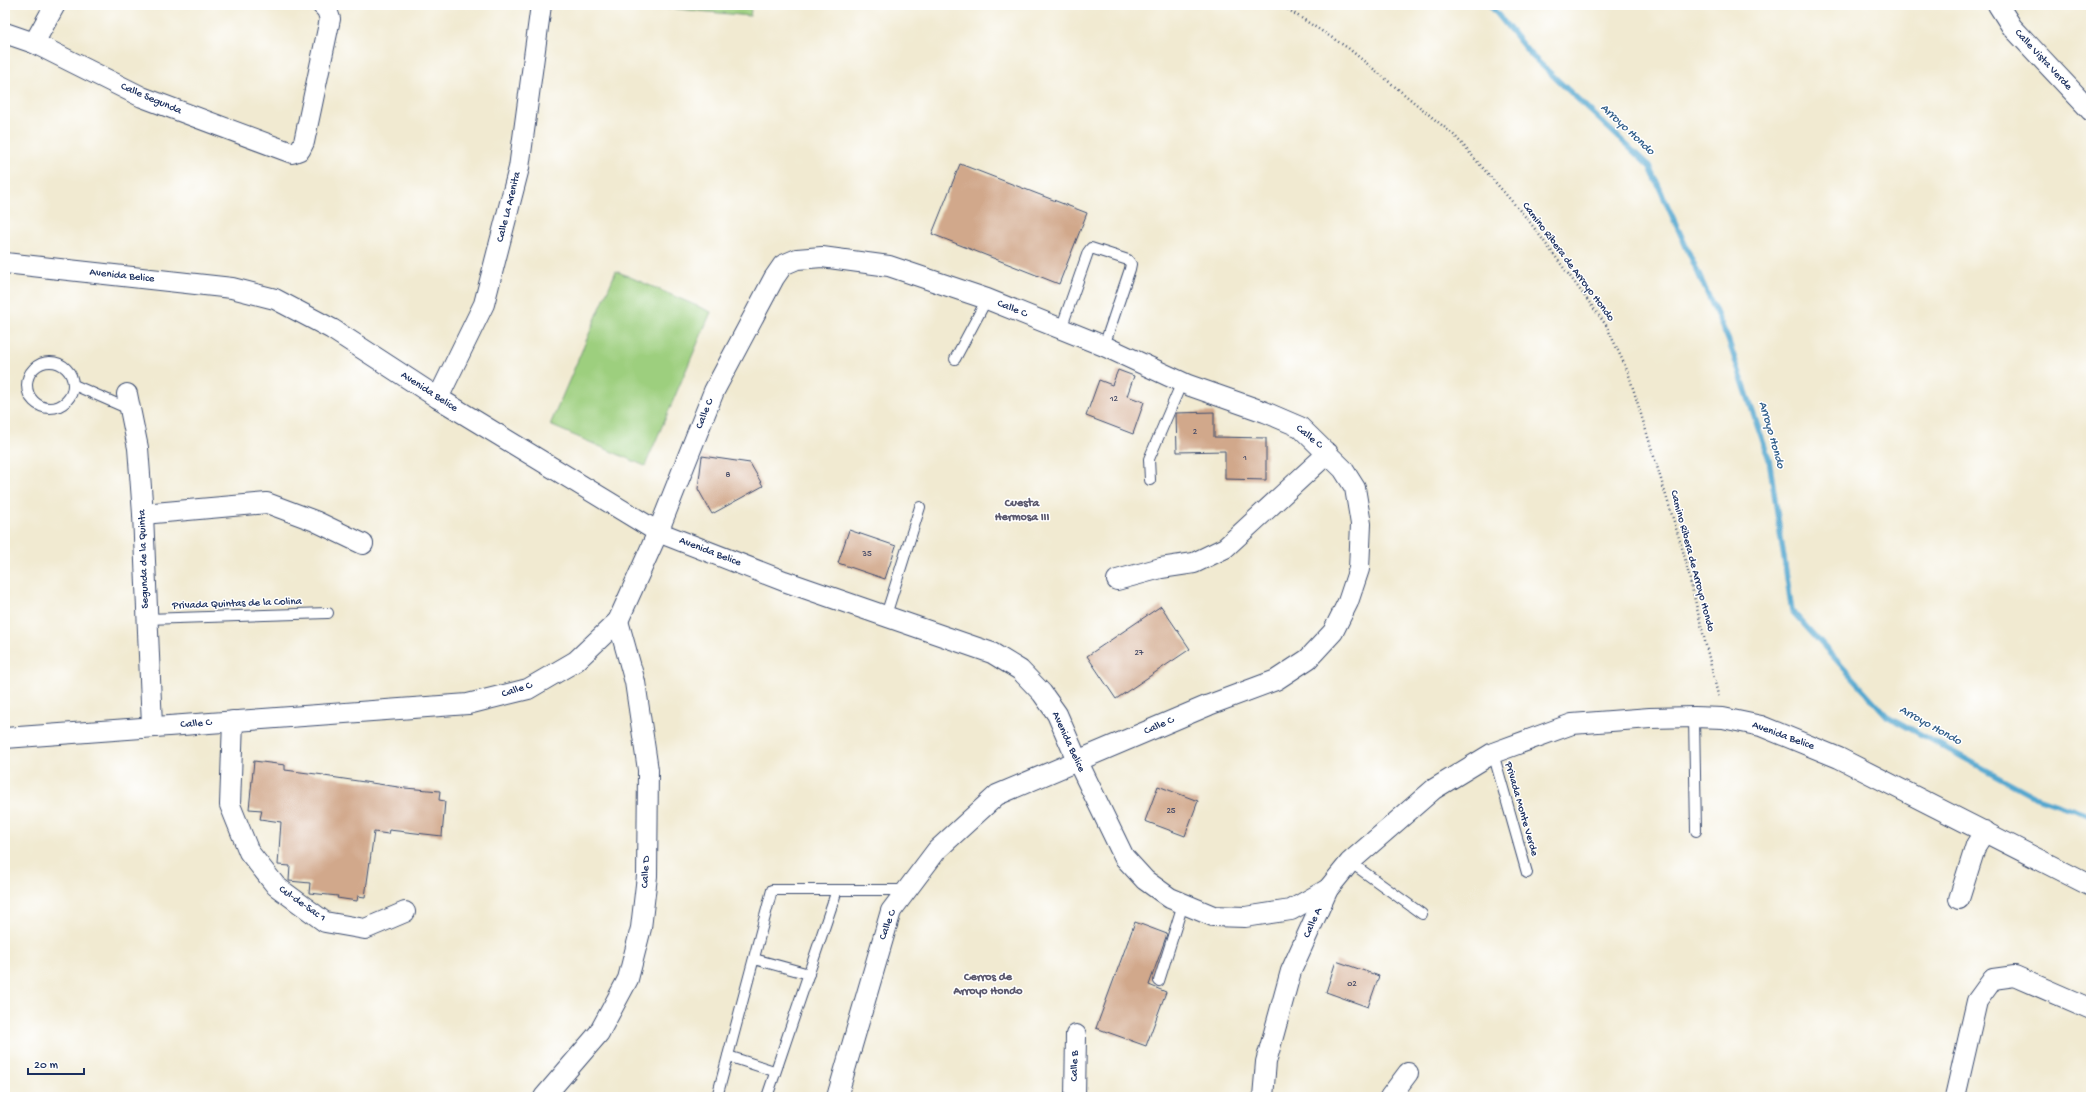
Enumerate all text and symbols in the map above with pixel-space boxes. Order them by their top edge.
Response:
street label: Calle Vista Verde [2012,27,2074,93]
street label: Calle Segunda [119,81,184,118]
water label: Arroyo Hondo [1597,101,1657,159]
street label: Calle La Arenita [494,170,524,243]
street label: Camino Ribera de Arroyo Hondo [1519,200,1617,324]
street label: Avenida Belice [89,267,155,285]
street label: Calle C [995,298,1030,321]
street label: Avenida Belice [398,369,460,415]
house number: 12 [1109,394,1119,405]
street label: Calle C [694,396,717,431]
water label: Arroyo Hondo [1755,400,1787,471]
street label: Calle C [1293,423,1326,452]
house number: 2 [1193,427,1198,438]
house number: 1 [1242,453,1247,464]
house number: 8 [726,470,731,481]
street label: Camino Ribera de Arroyo Hondo [1667,489,1717,633]
district label: Cuesta Hermosa III [995,497,1049,525]
street label: Segunda de la Quinta [136,508,152,609]
street label: Avenida Belice [677,535,743,569]
house number: 35 [861,549,872,560]
street label: Privada Quintas de la Colina [171,596,303,612]
house number: 27 [1134,648,1144,659]
street label: Calle C [500,679,535,701]
water label: Arroyo Hondo [1897,703,1964,749]
street label: Avenida Belice [1049,710,1087,774]
street label: Calle C [1142,714,1177,738]
street label: Calle C [180,717,213,731]
street label: Avenida Belice [1750,719,1816,753]
street label: Privada Monte Verde [1502,759,1540,858]
house number: 25 [1166,806,1176,817]
street label: Calle D [639,855,653,888]
street label: Cul-de-Sac 1 [276,883,328,925]
street label: Calle A [1301,906,1325,940]
street label: Calle C [877,907,899,942]
district label: Cerros de Arroyo Hondo [953,971,1023,999]
house number: 02 [1347,979,1357,990]
scale bar [28,1050,84,1076]
street label: Calle B [1069,1050,1081,1082]
text: 20 m [34,1059,59,1073]

